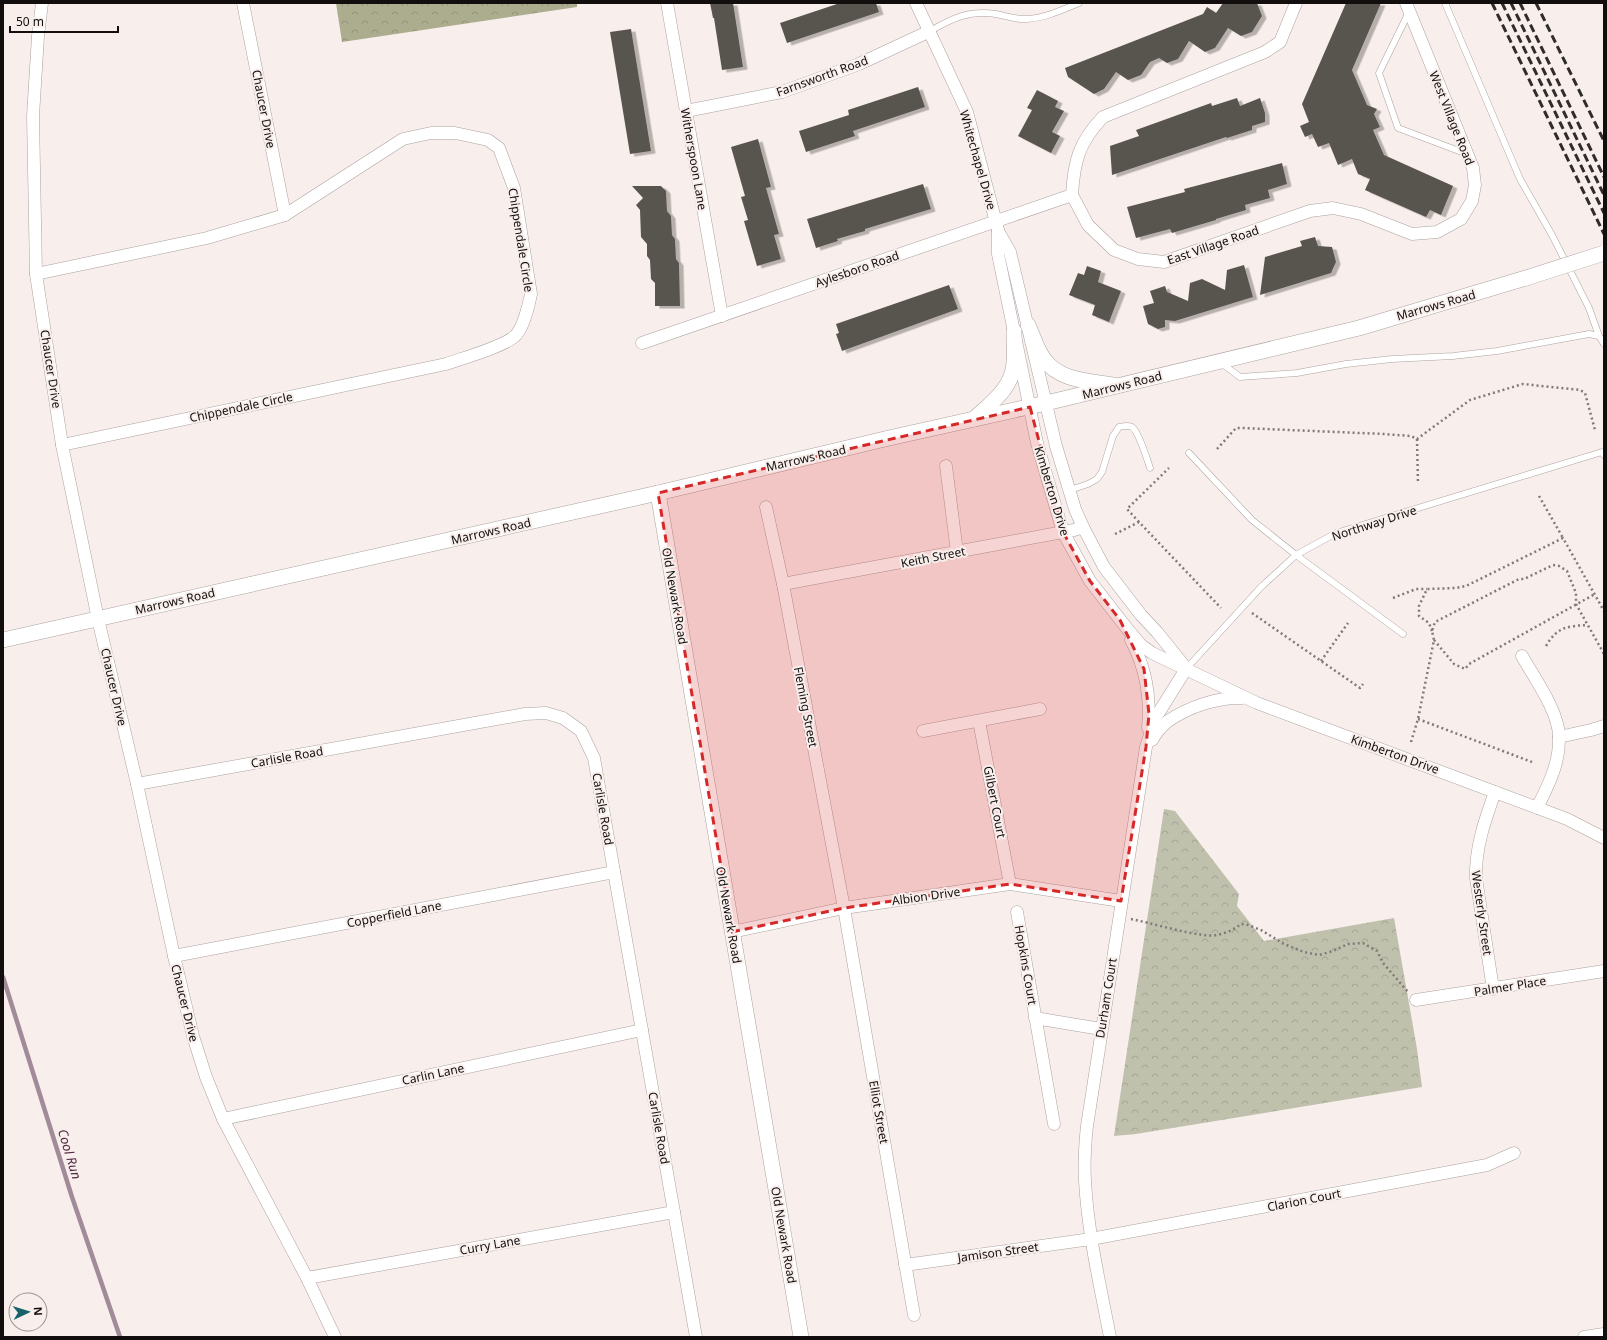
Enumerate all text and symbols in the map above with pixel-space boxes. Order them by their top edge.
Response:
scale bar [10,8,118,34]
text: 50 m [16,13,44,30]
street label: Farnsworth Road [774,52,870,100]
street label: Chaucer Drive [248,68,280,150]
street label: West Village Road [1425,68,1479,168]
street label: Witherspoon Lane [677,107,711,211]
street label: Whitechapel Drive [956,108,1000,212]
street label: Chippendale Circle [504,187,538,293]
street label: East Village Road [1165,221,1261,269]
street label: Aylesboro Road [813,247,901,291]
street label: Marrows Road [1395,286,1477,324]
street label: Chaucer Drive [36,328,66,410]
street label: Marrows Road [1080,367,1164,403]
street label: Chippendale Circle [188,388,294,426]
street label: Marrows Road [764,441,848,475]
street label: Kimberton Drive [1030,444,1074,538]
street label: Northway Drive [1329,501,1419,545]
street label: Marrows Road [449,514,533,548]
street label: Keith Street [899,542,968,572]
street label: Old Newark Road [658,546,692,646]
street label: Marrows Road [133,584,217,618]
street label: Chaucer Drive [97,646,131,728]
street label: Fleming Street [790,665,822,749]
street label: Kimberton Drive [1349,730,1442,778]
street label: Carlisle Road [250,742,324,772]
street label: Gilbert Court [980,765,1010,840]
street label: Carlisle Road [588,772,618,846]
street label: Old Newark Road [712,865,746,965]
street label: Westerly Street [1468,870,1496,957]
street label: Albion Drive [891,883,961,909]
street label: Copperfield Lane [345,896,443,932]
street label: Hopkins Court [1011,924,1042,1007]
street label: Durham Court [1091,956,1121,1039]
street label: Chaucer Drive [167,962,203,1044]
street label: Palmer Place [1473,972,1547,1000]
street label: Carlin Lane [400,1059,466,1089]
street label: Elliot Street [865,1079,893,1146]
street label: Carlisle Road [644,1091,674,1165]
water label: Cool Run [54,1127,86,1181]
street label: Clarion Court [1266,1184,1343,1215]
street label: Old Newark Road [767,1185,801,1285]
street label: Curry Lane [458,1231,522,1259]
street label: Jamison Street [956,1238,1040,1266]
north arrow [8,1292,48,1332]
text: N [31,1306,46,1316]

